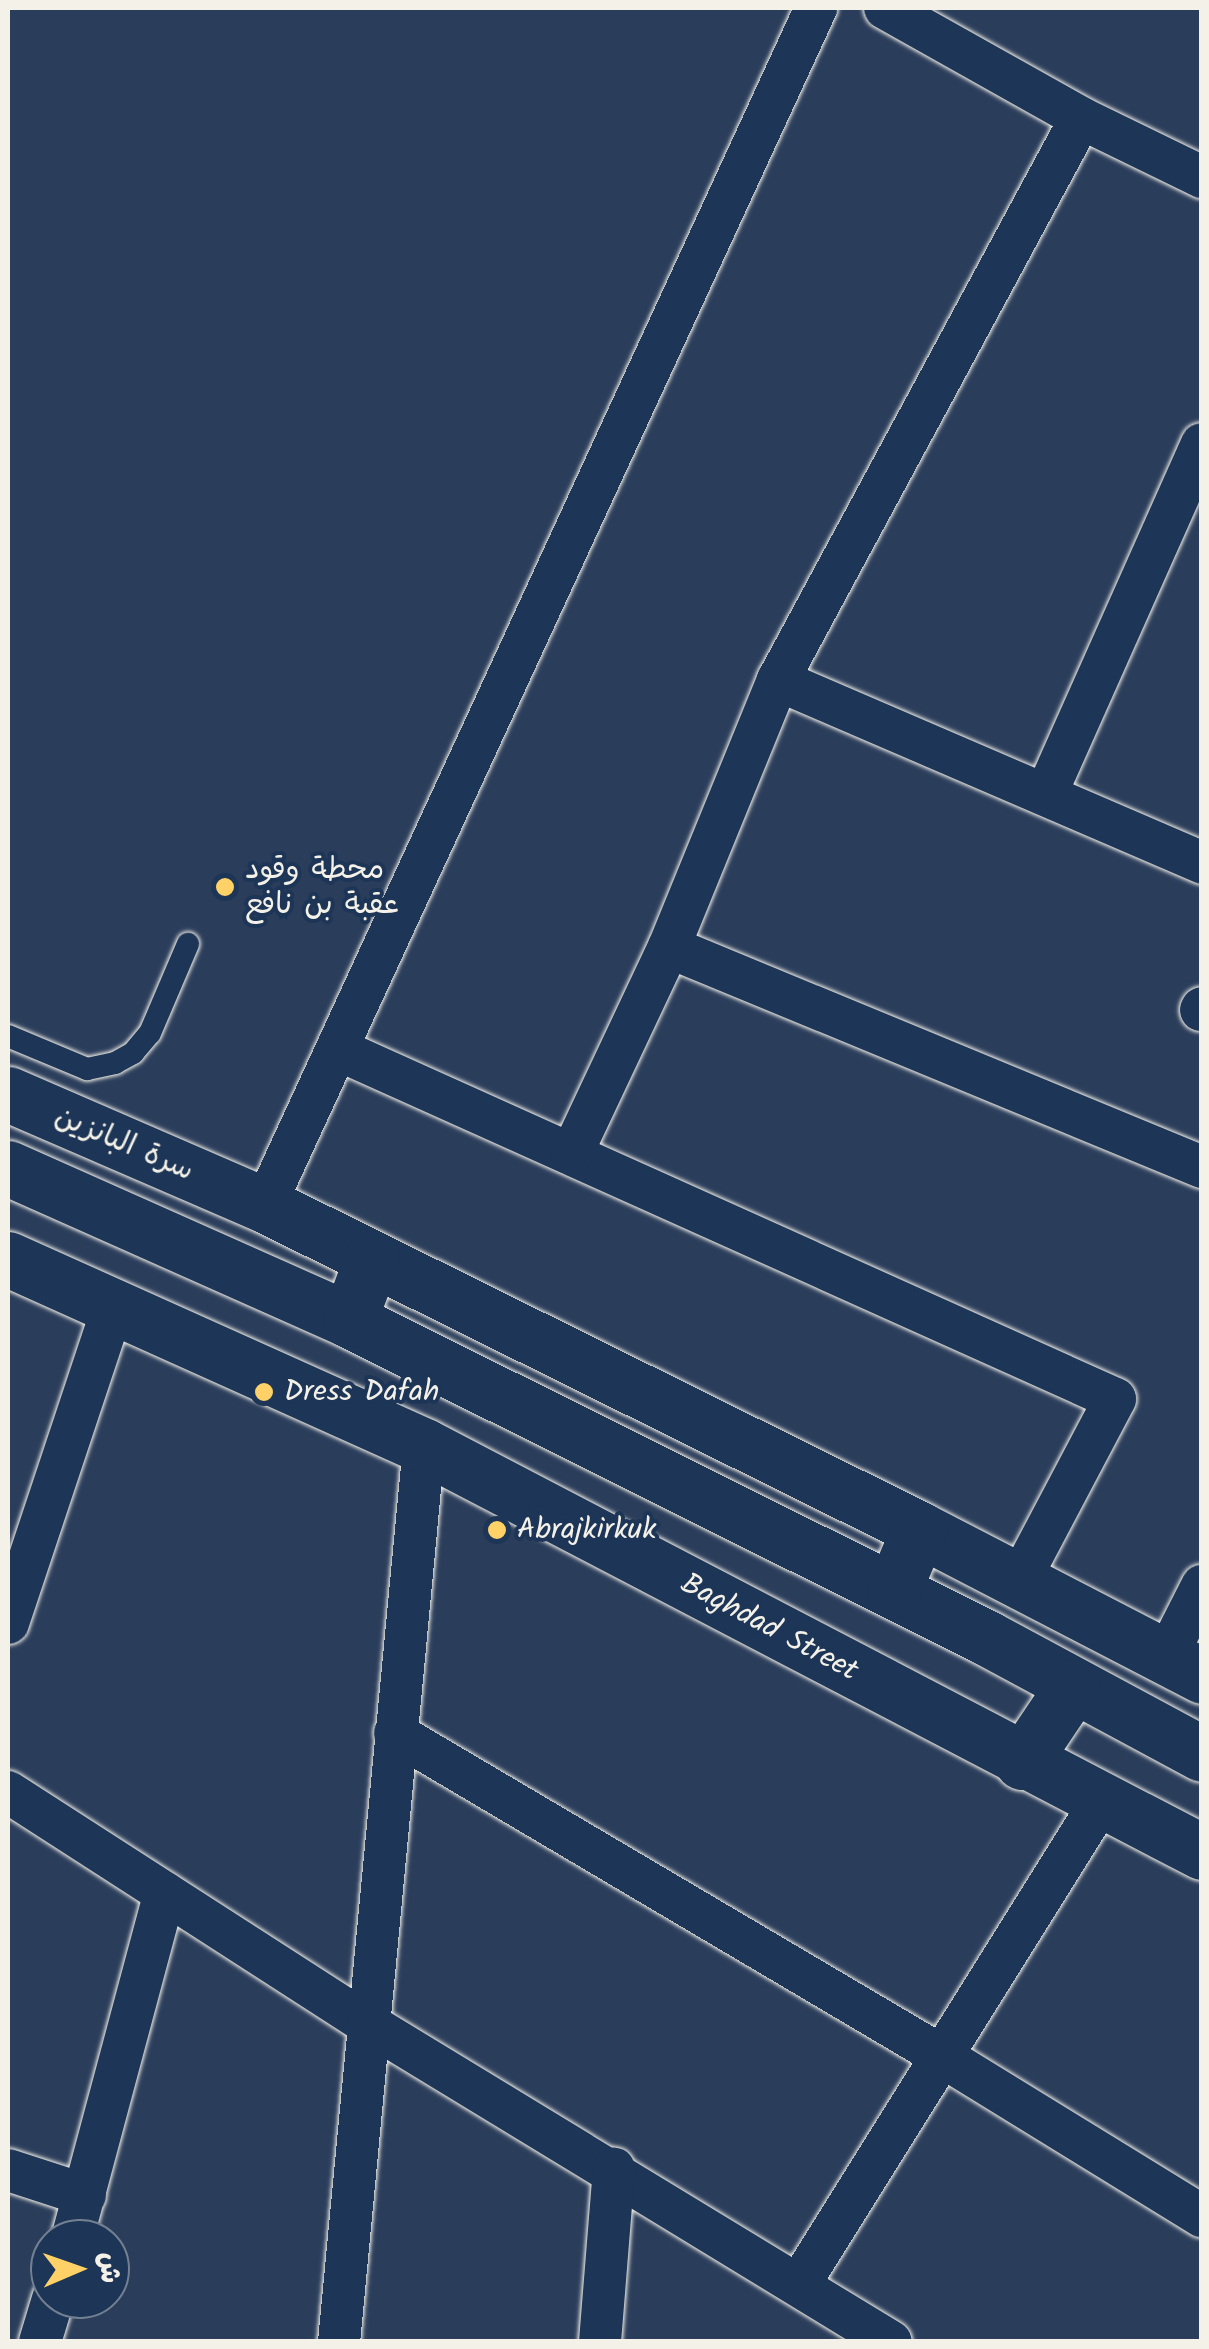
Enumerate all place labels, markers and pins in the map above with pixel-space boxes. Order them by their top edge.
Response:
place label: محطة وقود عقبة بن نافع [245,852,399,922]
marker: محطة وقود عقبة بن نافع [214,876,236,898]
place label: Dress Dafah [284,1374,439,1410]
marker: Dress Dafah [253,1381,275,1403]
place label: Abrajkirkuk [517,1512,656,1548]
marker: Abrajkirkuk [486,1519,508,1541]

